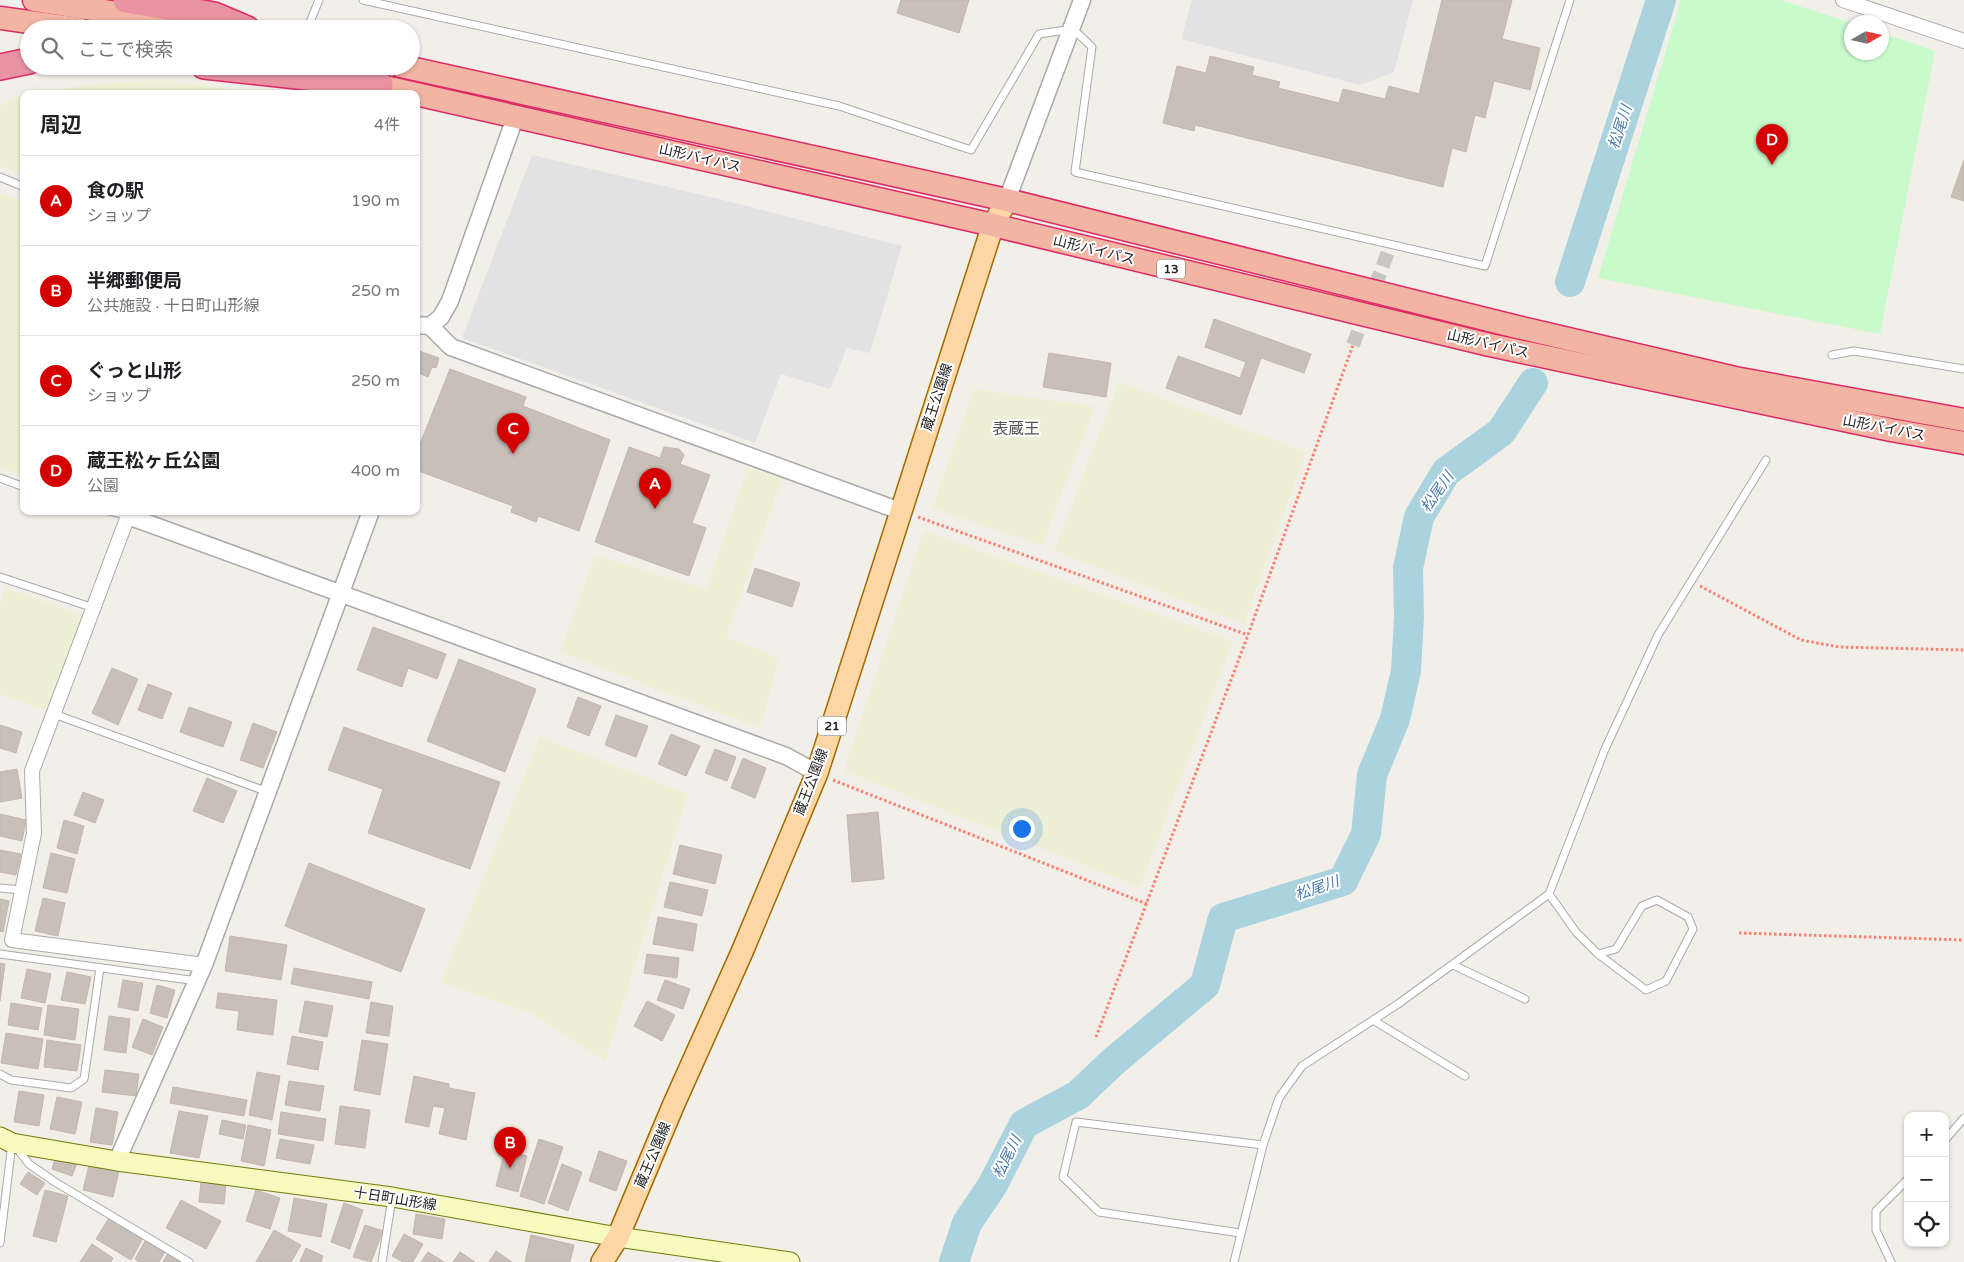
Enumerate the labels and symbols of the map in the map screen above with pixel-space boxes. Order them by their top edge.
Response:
north arrow [1844,15,1889,60]
water label: 松尾川 [1604,101,1636,151]
pin: D [1756,124,1788,165]
street label: 山形バイパス [657,140,743,176]
street label: 山形バイパス [1051,232,1137,268]
road number: 13 [1157,260,1185,278]
street label: 山形バイパス [1445,326,1531,362]
street label: 蔵王公園線 [918,361,956,433]
street label: 山形バイパス [1841,412,1927,444]
pin: C [497,413,529,454]
district label: 表蔵王 [992,419,1040,439]
water label: 松尾川 [1417,467,1458,516]
pin: A [639,468,671,509]
road number: 21 [818,716,846,736]
street label: 蔵王公園線 [791,746,831,818]
your location [1009,816,1035,842]
water label: 松尾川 [1293,872,1343,904]
street label: 蔵王公園線 [632,1119,674,1191]
pin: B [494,1127,526,1168]
water label: 松尾川 [989,1131,1026,1181]
street label: 十日町山形線 [352,1184,438,1214]

